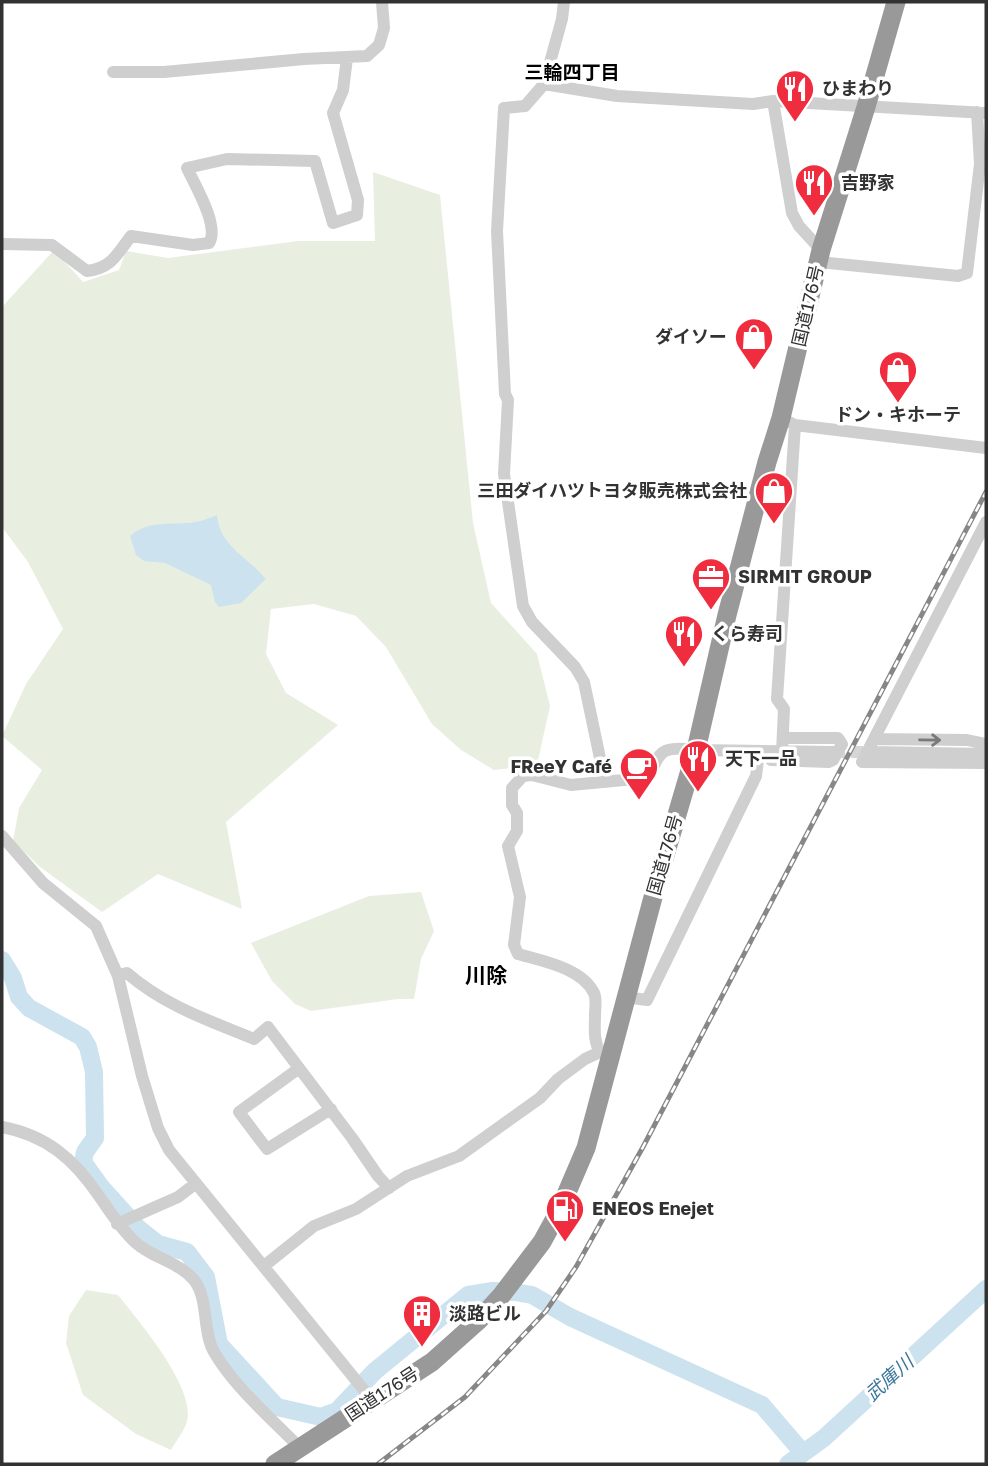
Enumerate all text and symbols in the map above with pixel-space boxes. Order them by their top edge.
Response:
district label: 三輪四丁目 [524,60,620,83]
restaurant icon: ひまわり [774,68,816,123]
place label: ひまわり [822,77,894,99]
restaurant icon: 吉野家 [793,162,835,217]
place label: 吉野家 [841,171,895,193]
street label: 国道176号 [787,263,827,349]
shop icon: ダイソー [733,316,775,371]
place label: ダイソー [655,325,727,347]
shop icon: ドン・キホーテ [877,349,919,404]
place label: ドン・キホーテ [835,403,961,425]
shop icon: 三田ダイハツトヨタ販売株式会社 [753,470,795,525]
place label: 三田ダイハツトヨタ販売株式会社 [477,479,747,501]
office icon: SIRMIT GROUP [690,556,732,611]
place label: SIRMIT GROUP [738,565,872,587]
restaurant icon: くら寿司 [663,613,705,668]
place label: くら寿司 [711,622,783,644]
one-way arrow [918,733,941,746]
restaurant icon: 天下一品 [677,738,719,793]
cafe icon: FReeY Café [618,746,660,801]
place label: 天下一品 [725,747,797,769]
place label: FReeY Café [510,755,612,777]
street label: 国道176号 [642,812,686,898]
district label: 川除 [465,962,507,988]
fuel station icon: ENEOS Enejet [544,1188,586,1243]
place label: ENEOS Enejet [592,1197,714,1219]
building icon: 淡路ビル [401,1293,443,1348]
place label: 淡路ビル [449,1302,521,1324]
water label: 武庫川 [860,1349,919,1405]
street label: 国道176号 [341,1361,422,1425]

